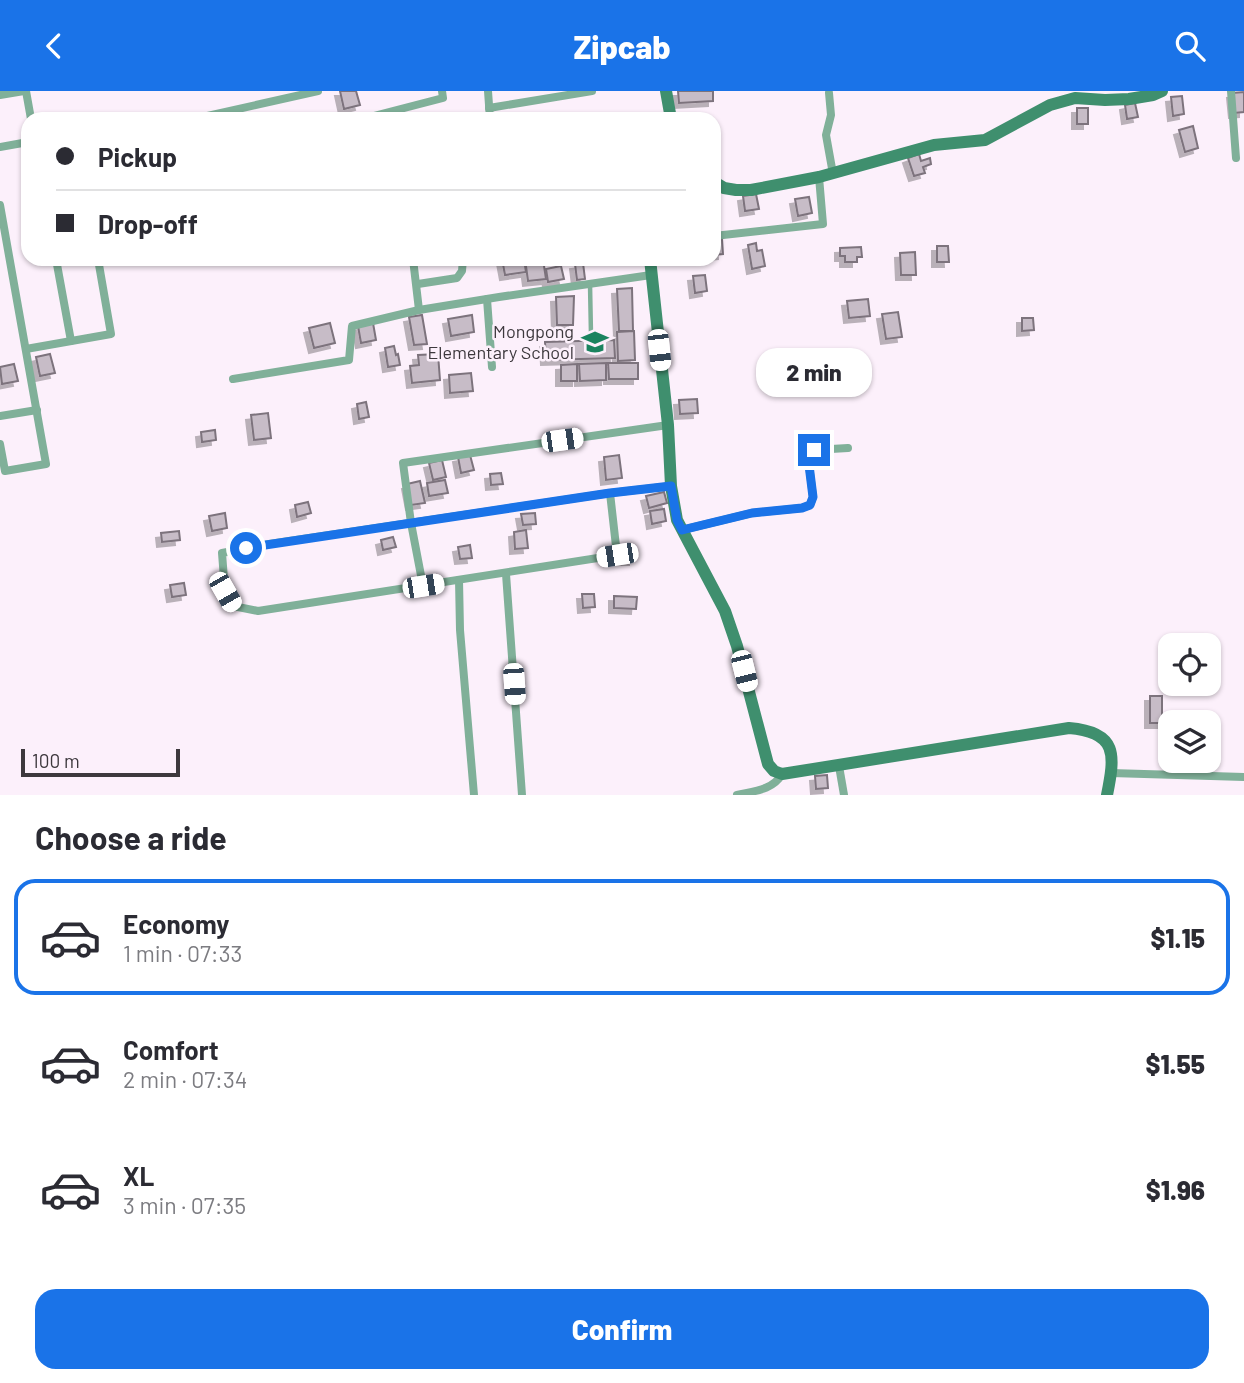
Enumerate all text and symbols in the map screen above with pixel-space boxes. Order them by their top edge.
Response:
icon: back [35,27,73,65]
text: Zipcab [573,27,671,65]
icon: search [1171,27,1209,65]
text: Pickup [98,141,177,172]
text: Drop-off [98,208,198,239]
place label: Mongpong Elementary School [427,320,574,363]
school or university icon: Mongpong Elementary School [580,327,610,357]
car [647,328,672,372]
callout: 2 min [756,349,872,397]
text: 2 min [786,358,842,386]
car [540,427,585,453]
route end [798,434,830,466]
route start [230,532,262,564]
car [595,541,640,569]
car [206,569,245,615]
car [401,572,446,600]
map controls [1158,633,1221,773]
button: locate [1158,633,1221,696]
car [729,648,760,694]
car [503,662,526,706]
button: layers [1158,710,1221,773]
scale bar [21,746,180,778]
text: 100 m [32,749,80,772]
text: Choose a ride [35,818,227,856]
icon: car [39,906,102,969]
text: Economy [123,908,229,939]
text: $1.15 [1150,922,1205,953]
text: 1 min · 07:33 [123,939,242,967]
icon: car [39,1032,102,1095]
text: Comfort [123,1034,219,1065]
text: $1.55 [1145,1048,1205,1079]
text: 2 min · 07:34 [123,1065,247,1093]
icon: car [39,1158,102,1221]
text: XL [123,1160,154,1191]
text: $1.96 [1146,1174,1205,1205]
text: 3 min · 07:35 [123,1191,246,1219]
button: Confirm [35,1289,1209,1369]

